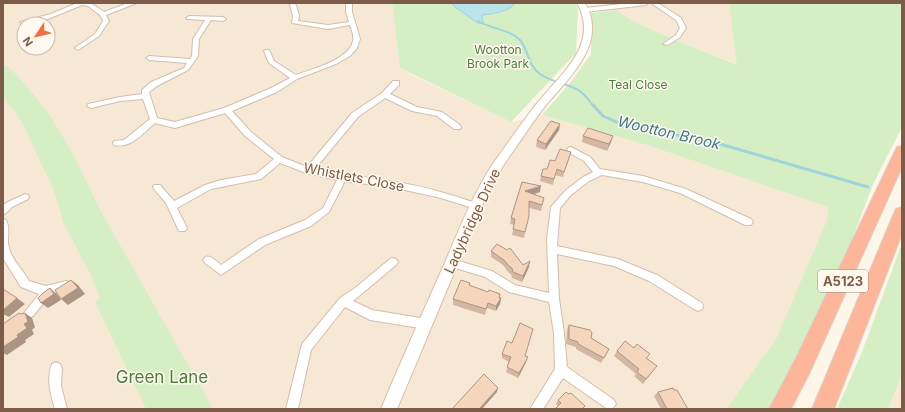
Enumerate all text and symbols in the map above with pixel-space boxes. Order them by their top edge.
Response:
north arrow [16,16,56,56]
text: N [20,34,36,49]
park label: Wootton Brook Park [467,42,530,71]
park label: Teal Close [608,77,668,92]
water label: Wootton Brook [616,111,723,154]
street label: Whistlets Close [302,158,406,195]
street label: Ladybridge Drive [440,166,503,276]
road number: A5123 [818,270,868,292]
park label: Green Lane [116,367,208,387]

